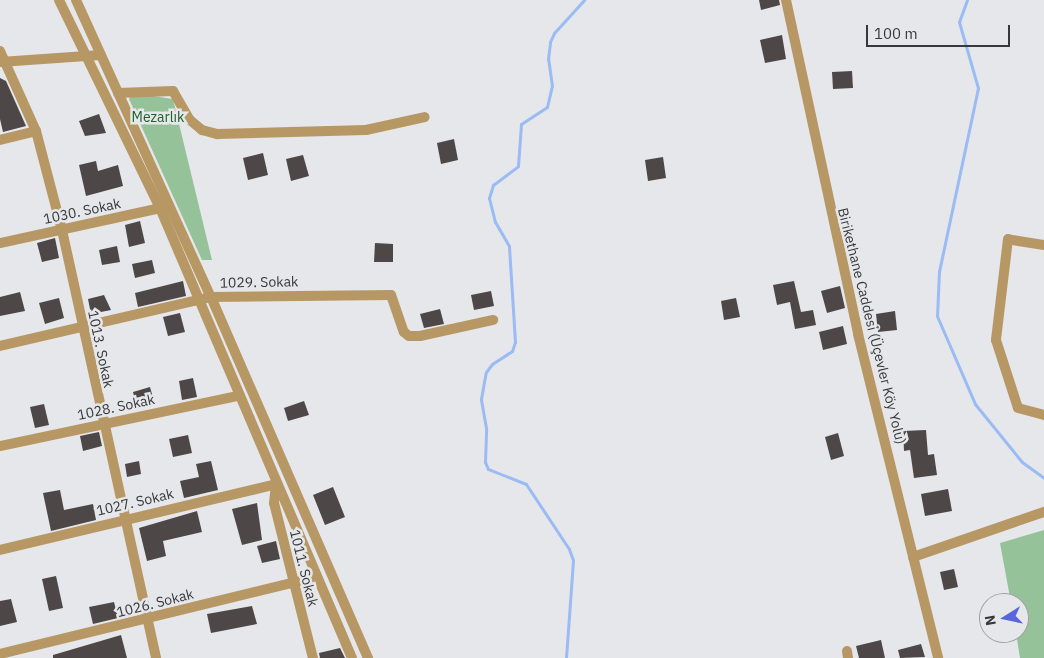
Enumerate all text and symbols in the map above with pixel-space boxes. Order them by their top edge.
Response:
scale bar [869,15,1013,47]
text: 100 m [874,24,918,43]
park label: Mezarlık [132,109,184,125]
street label: 1030. Sokak [42,195,122,227]
street label: Birikethane Caddesi (Üçevler Köy Yolu) [834,206,910,446]
street label: 1029. Sokak [219,273,299,291]
street label: 1013. Sokak [85,309,117,389]
street label: 1028. Sokak [76,391,156,423]
street label: 1027. Sokak [95,485,175,519]
street label: 1011. Sokak [286,528,322,608]
street label: 1026. Sokak [115,585,195,621]
north arrow [979,593,1029,643]
text: N [980,614,1000,627]

